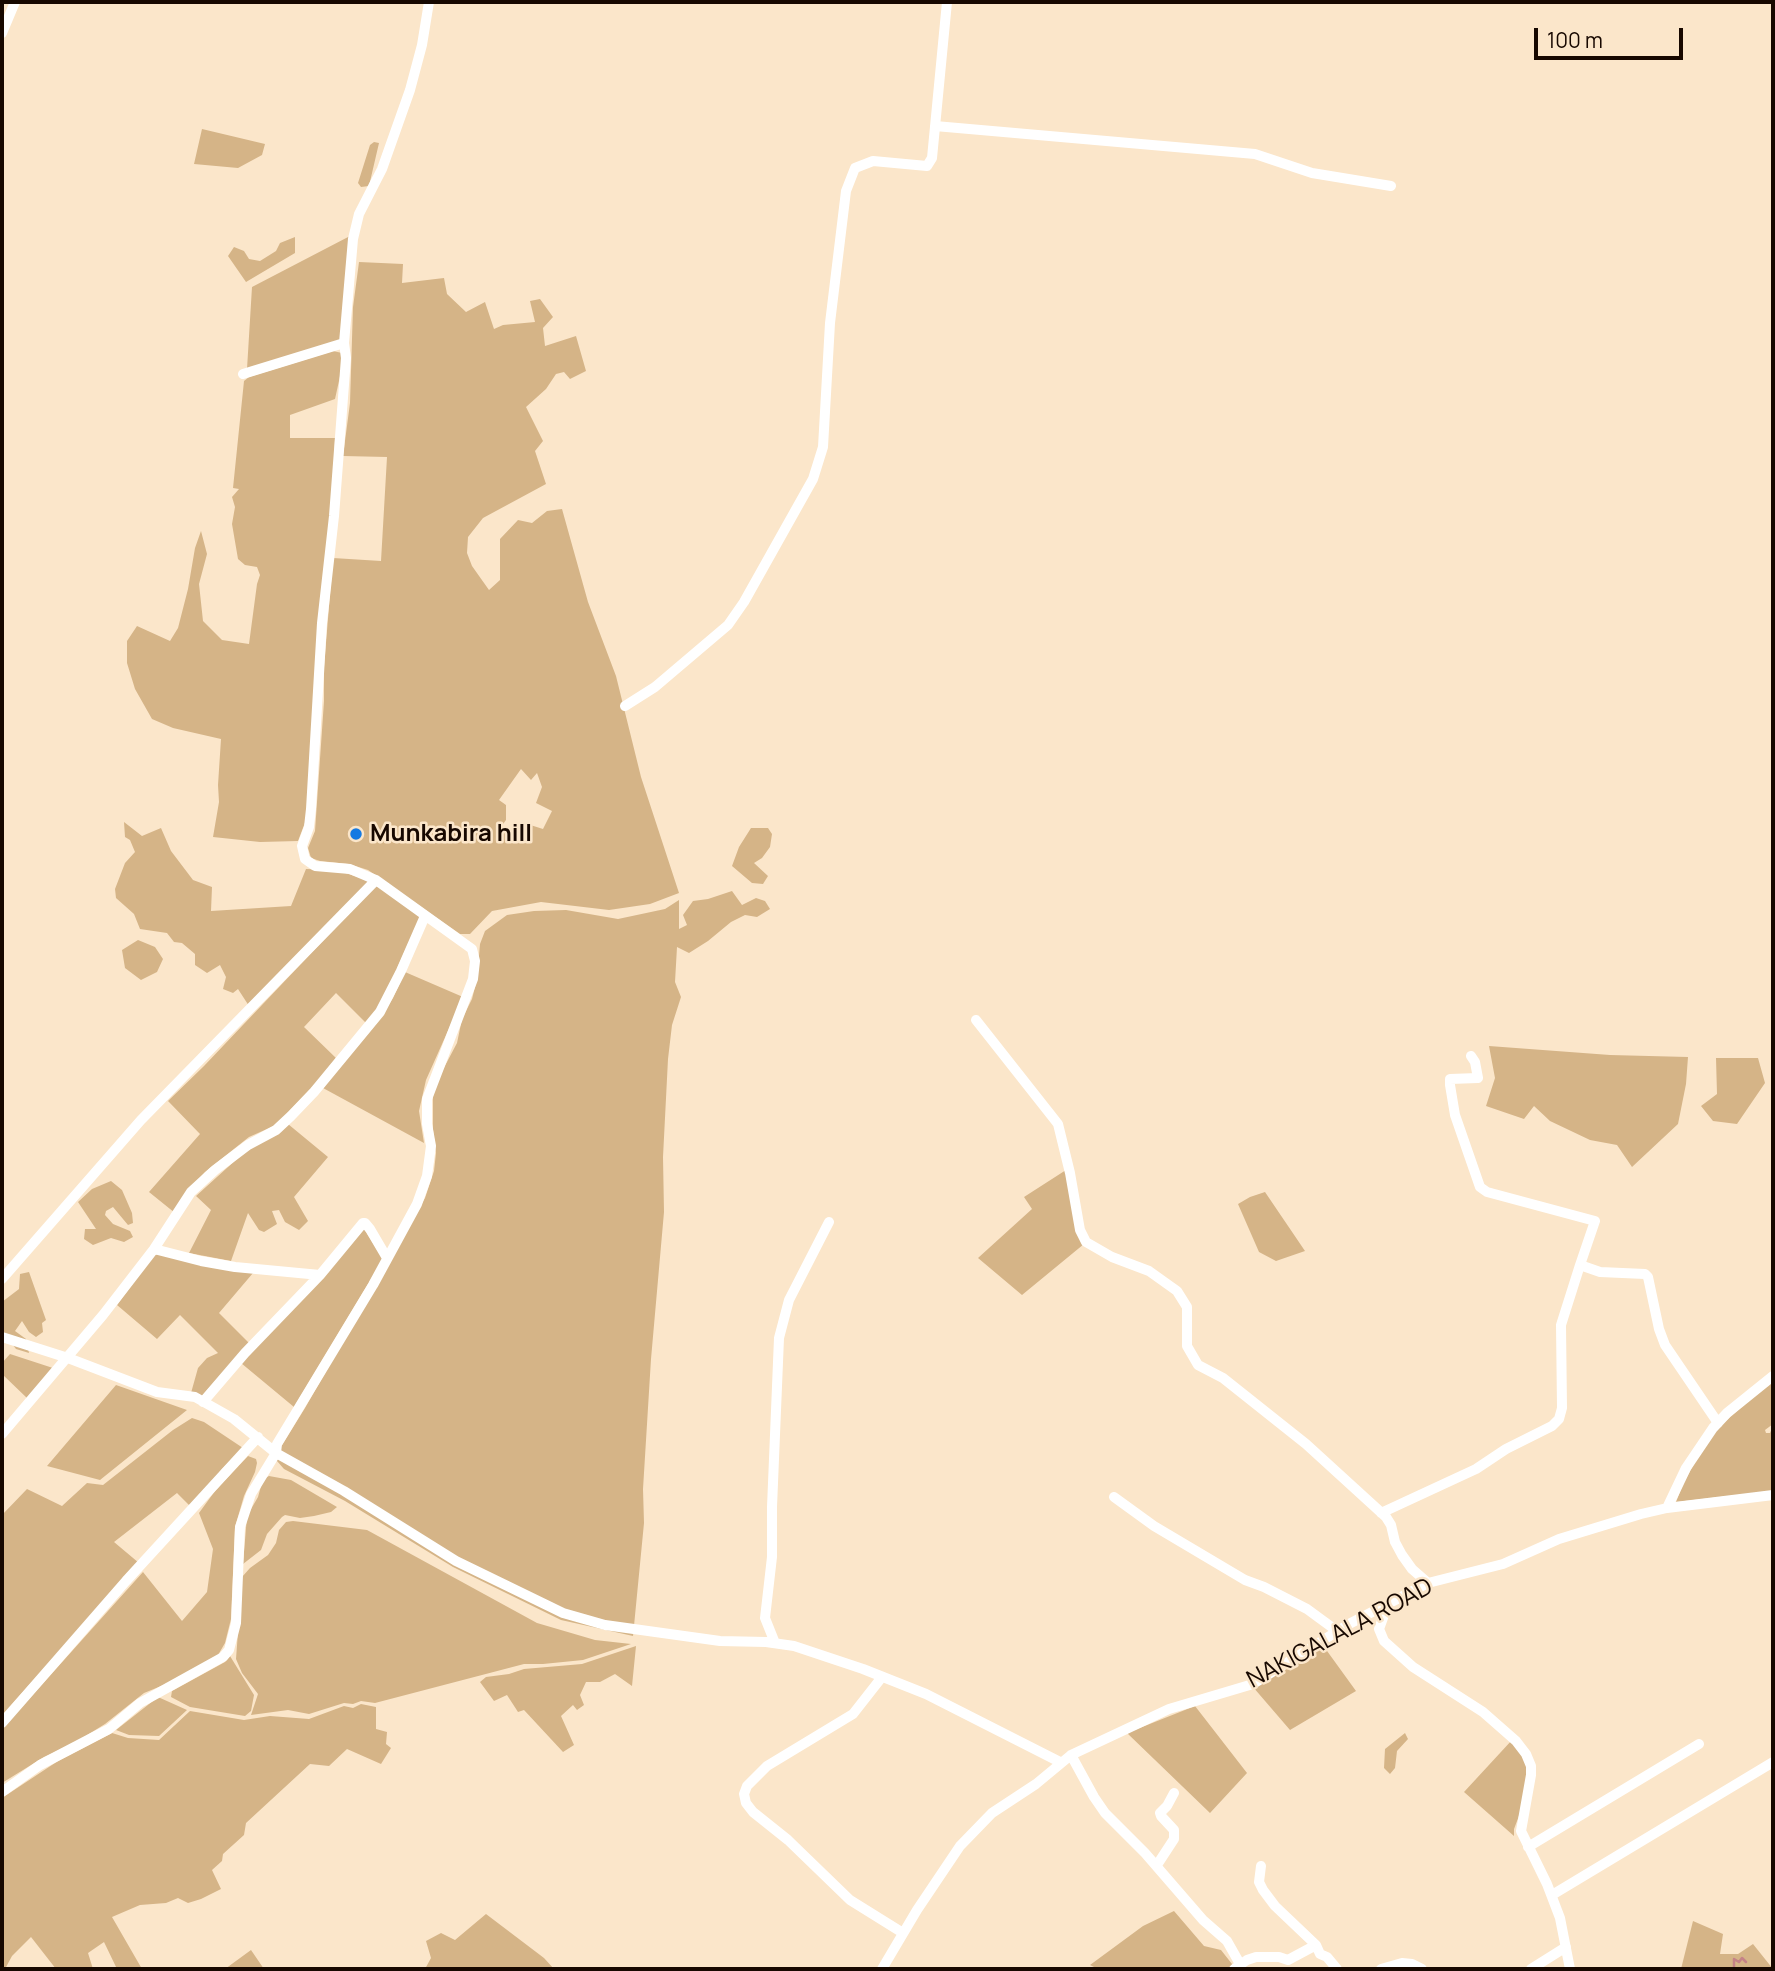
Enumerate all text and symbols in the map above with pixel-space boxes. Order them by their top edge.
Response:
scale bar [1537,14,1686,58]
text: 100 m [1547,26,1603,54]
place label: Munkabira hill [370,820,532,848]
marker: Munkabira hill [348,826,364,842]
street label: NAKIGALALA ROAD [1242,1573,1438,1695]

